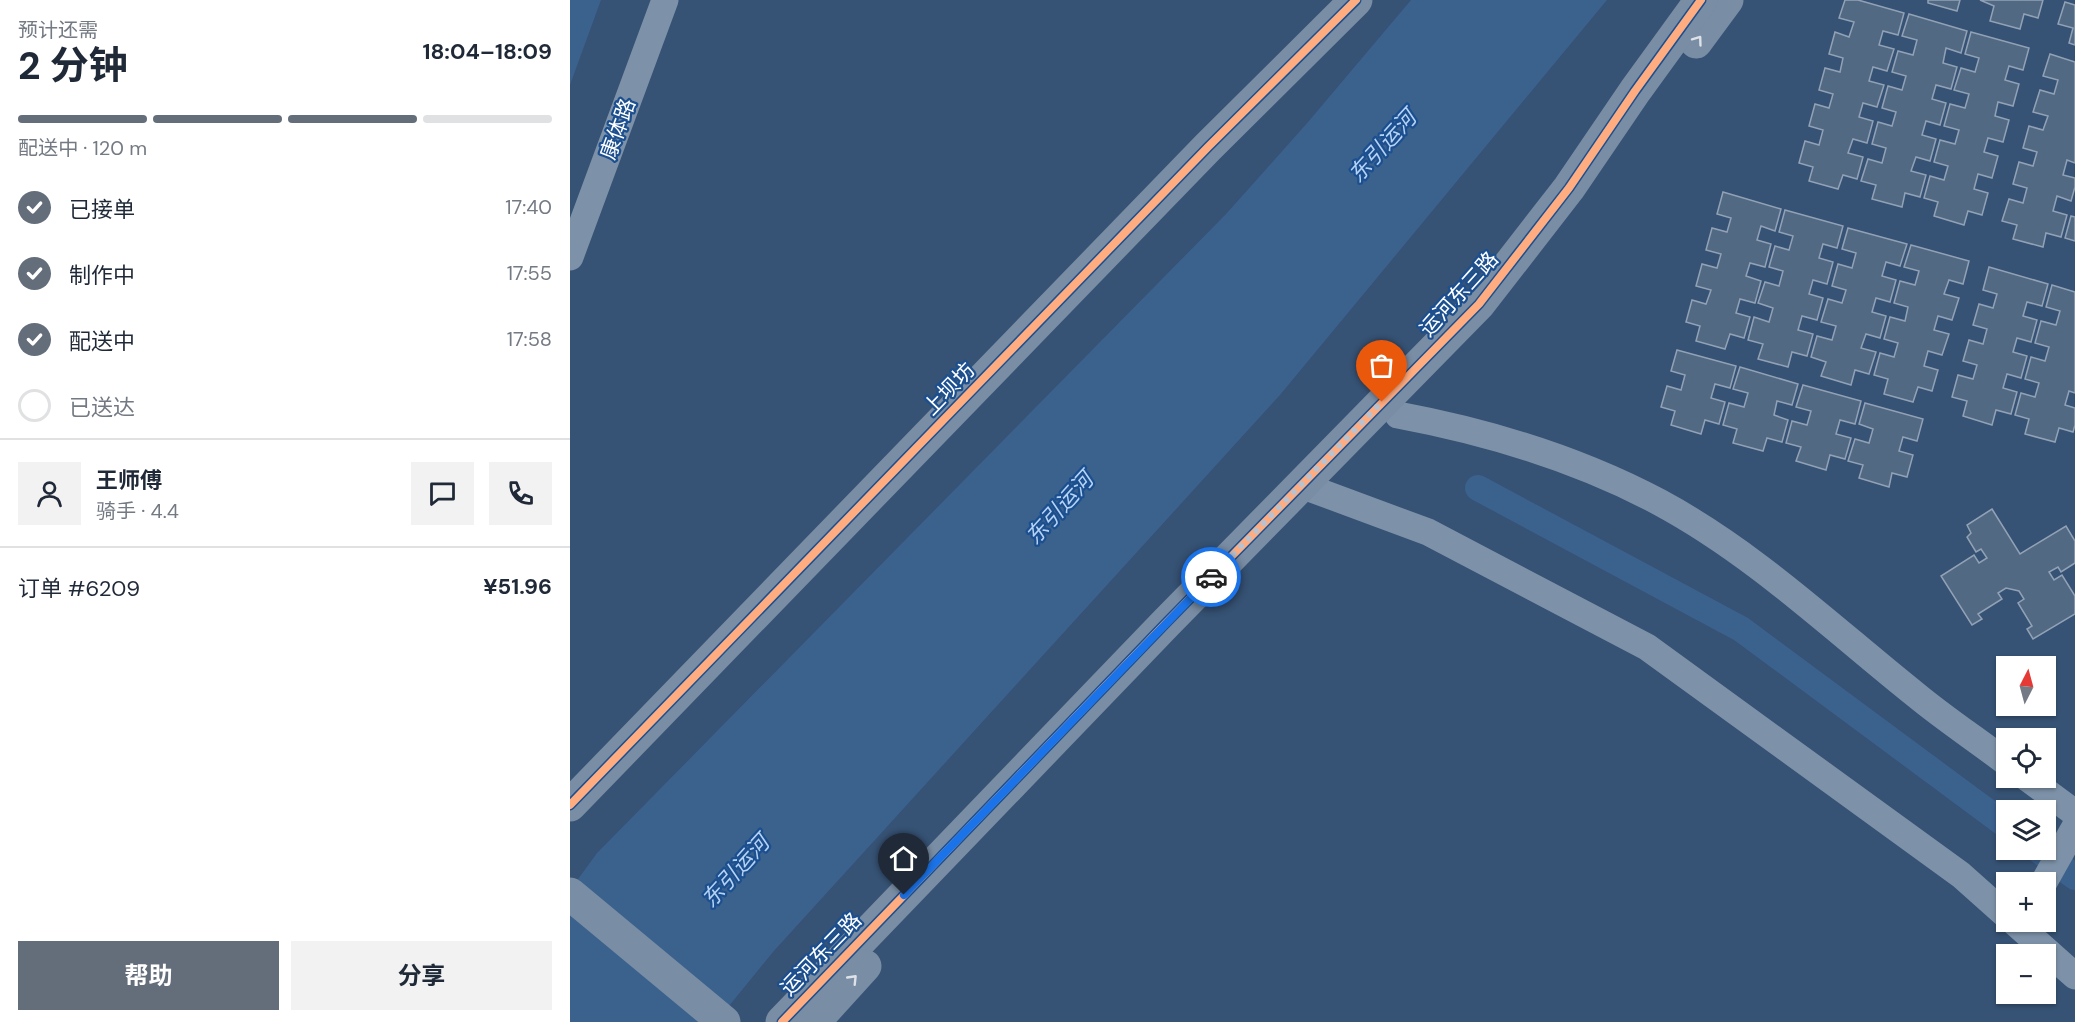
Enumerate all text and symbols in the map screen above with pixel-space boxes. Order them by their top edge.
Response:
text: 预计还需 [18,17,98,43]
one-way arrow [1691,35,1702,46]
text: 18:04–18:09 [422,37,552,66]
text: 2 分钟 [18,40,128,91]
street label: 康体路 [594,95,642,163]
water label: 东引运河 [1342,101,1425,189]
text: 配送中 · 120 m [18,135,147,161]
icon: check [18,191,51,224]
text: 17:40 [505,194,552,220]
text: 已接单 [69,195,135,224]
street label: 运河东三路 [1413,246,1505,342]
icon: check [18,257,51,290]
text: 17:55 [507,260,552,286]
text: 制作中 [69,261,135,290]
icon: check [18,323,51,356]
text: 17:58 [507,326,552,352]
text: 配送中 [69,327,135,356]
pin [1356,340,1407,402]
icon: bag [1365,349,1398,382]
street label: 上坝坊 [917,357,981,421]
text: 已送达 [69,393,135,422]
button: person [18,462,81,525]
button: chat [411,462,474,525]
button: phone [489,462,552,525]
water label: 东引运河 [1019,463,1102,551]
text: 王师傅 [96,466,162,495]
text: 骑手 · 4.4 [96,498,179,524]
courier [1181,547,1241,607]
icon: car [1195,561,1228,594]
text: ¥51.96 [483,572,552,601]
text: 订单 #6209 [18,574,140,603]
north arrow [1996,656,2056,716]
map controls [1996,656,2056,1004]
button: locate [1996,728,2056,788]
button: layers [1996,800,2056,860]
water label: 东引运河 [695,826,778,914]
pin [878,833,929,895]
icon: home [887,842,920,875]
button: + [1996,872,2056,932]
street label: 运河东三路 [774,907,868,1001]
button: 帮助 [18,941,279,1010]
button: 分享 [291,941,552,1010]
button: − [1996,944,2056,1004]
one-way arrow [846,975,857,985]

